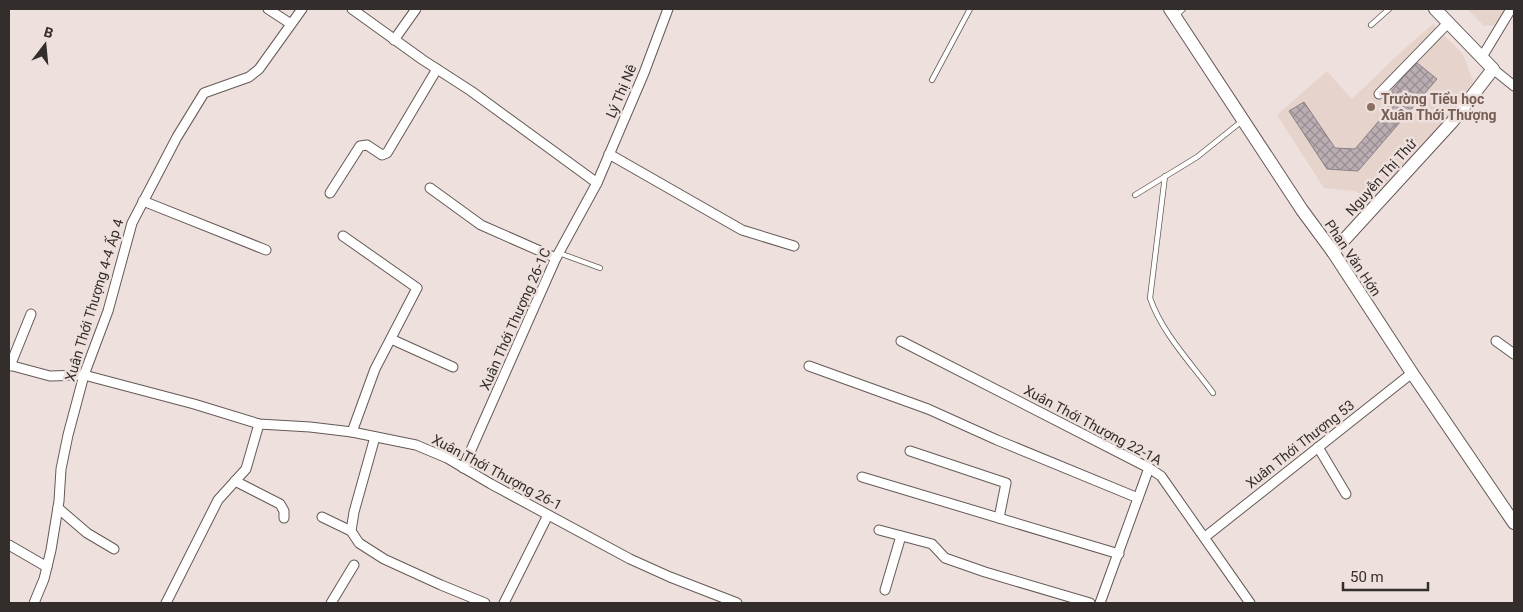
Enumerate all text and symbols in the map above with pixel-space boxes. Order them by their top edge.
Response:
north arrow [20,20,70,70]
text: B [42,24,55,41]
street label: Lý Thị Nê [603,62,639,120]
place label: Trường Tiểu học Xuân Thới Thượng [1381,91,1497,123]
marker: Trường Tiểu học Xuân Thới Thượng [1365,101,1377,113]
street label: Nguyễn Thị Thử [1342,135,1420,219]
street label: Xuân Thới Thượng 4-4 Ấp 4 [60,216,126,383]
street label: Phan Văn Hớn [1322,217,1384,299]
street label: Xuân Thới Thượng 26-1C [476,245,554,393]
street label: Xuân Thới Thượng 22-1A [1021,382,1165,468]
street label: Xuân Thới Thượng 53 [1243,397,1357,491]
street label: Xuân Thới Thượng 26-1 [429,431,565,513]
scale bar [1343,560,1428,592]
text: 50 m [1350,568,1384,586]

